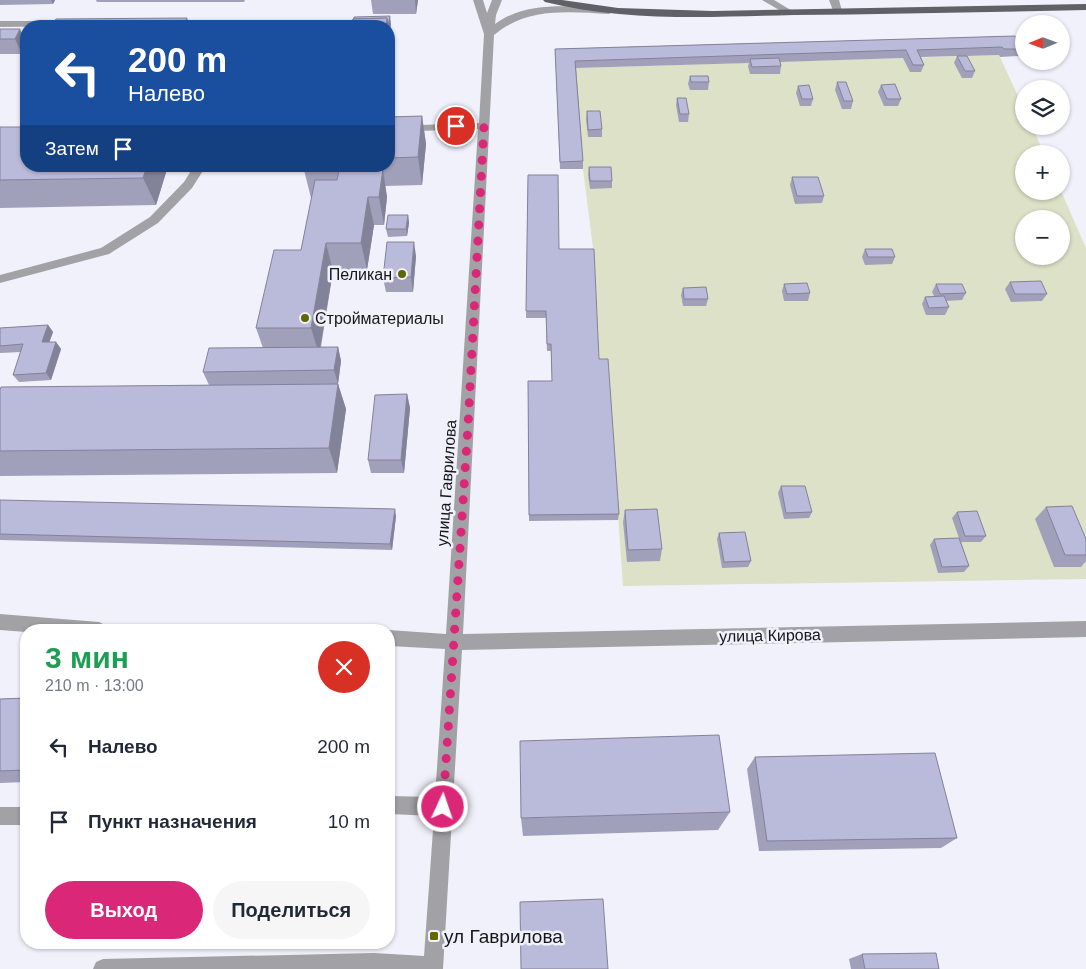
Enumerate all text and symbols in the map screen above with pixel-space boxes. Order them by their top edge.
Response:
north arrow [1015,15,1070,70]
map controls [1015,15,1070,265]
icon: left [45,40,110,105]
text: 200 m [128,40,227,79]
button: layers [1015,80,1070,135]
text: Налево [128,81,205,106]
pin [435,105,477,147]
icon: arrive [442,112,470,140]
icon: arrive [109,135,137,163]
text: Затем [45,138,99,159]
button: + [1015,145,1070,200]
button: − [1015,210,1070,265]
place label: Пеликан [329,266,392,283]
marker: Пеликан [396,268,408,280]
place label: Стройматериалы [315,310,444,327]
marker: Стройматериалы [299,312,311,324]
street label: улица Гаврилова [434,419,459,547]
street label: улица Кирова [719,626,821,645]
text: 3 мин [45,641,129,674]
button: close [318,641,370,693]
text: 210 m · 13:00 [45,677,144,694]
icon: left [45,733,73,761]
text: Налево [88,736,158,757]
text: 200 m [317,736,370,757]
position arrow [416,780,468,832]
icon: arrive [45,808,73,836]
text: Пункт назначения [88,811,257,832]
text: 10 m [328,811,370,832]
button: Выход [45,881,203,939]
button: Поделиться [213,881,370,939]
place label: ул Гаврилова [444,926,563,947]
marker: ул Гаврилова [428,930,440,942]

